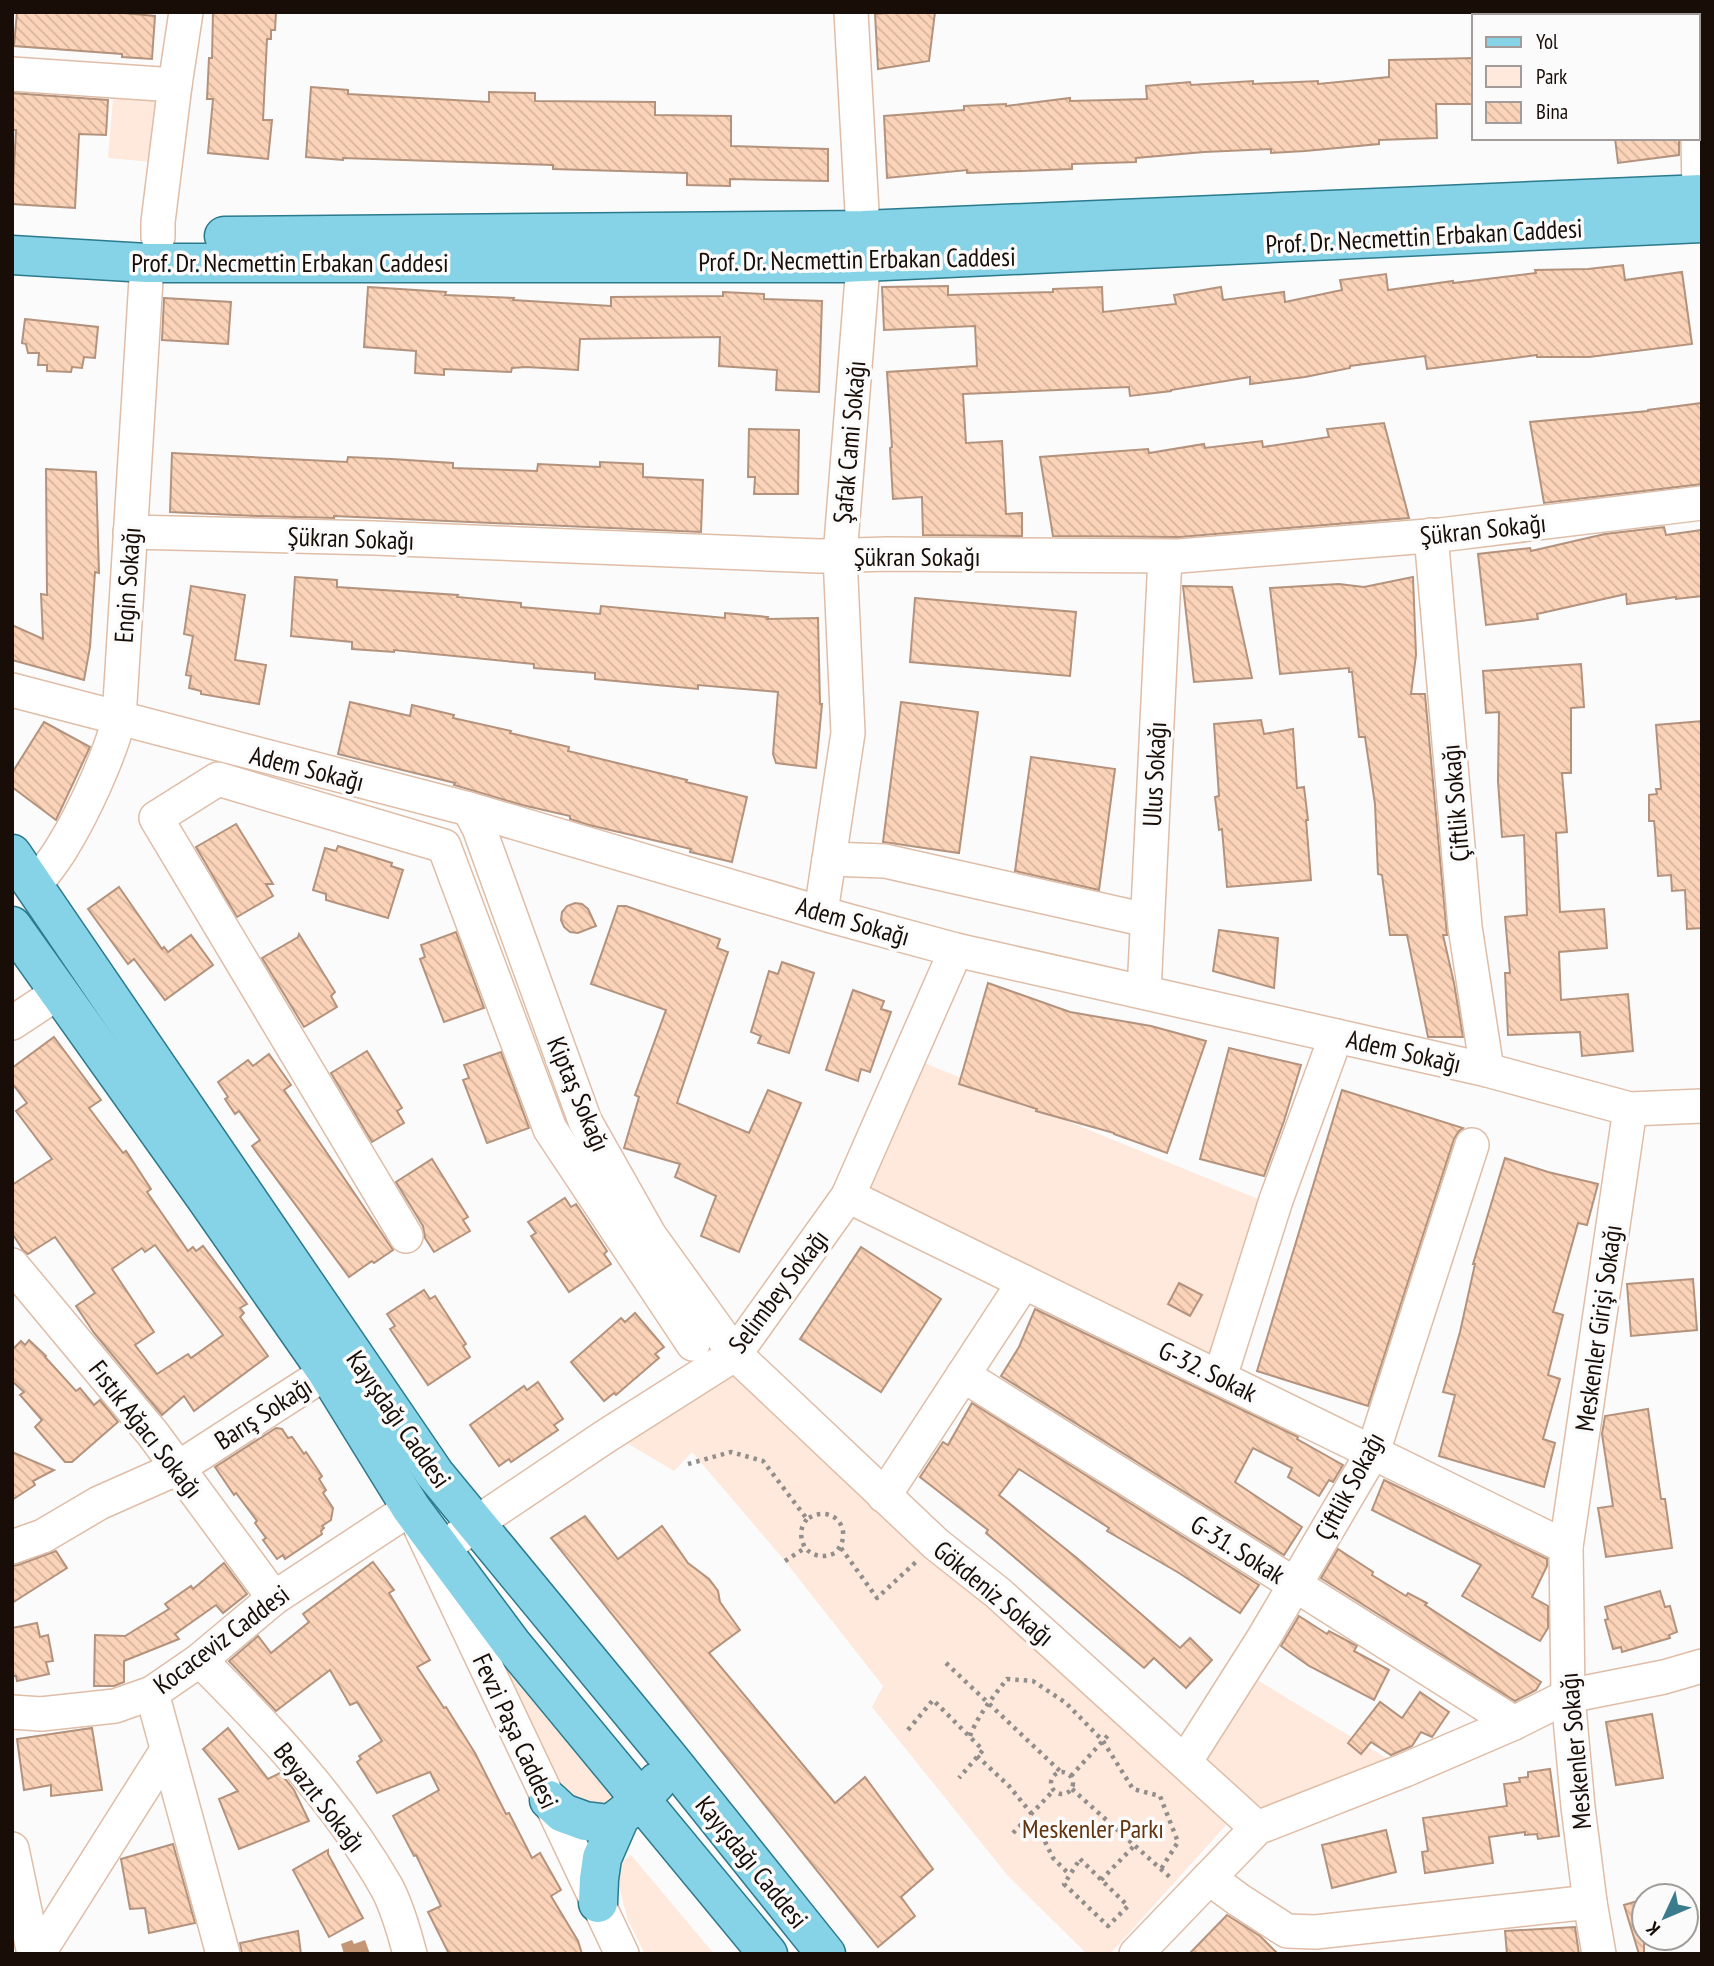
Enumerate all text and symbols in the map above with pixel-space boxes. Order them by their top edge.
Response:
legend [1472,14,1700,140]
text: Yol [1536,28,1558,55]
text: Park [1536,63,1567,90]
text: Bina [1536,98,1568,125]
street label: Prof. Dr. Necmettin Erbakan Caddesi [1265,211,1583,261]
street label: Prof. Dr. Necmettin Erbakan Caddesi [698,240,1016,278]
street label: Prof. Dr. Necmettin Erbakan Caddesi [131,246,449,279]
street label: Şafak Cami Sokağı [825,359,873,525]
street label: Şükran Sokağı [1418,506,1548,552]
street label: Şükran Sokağı [287,519,415,557]
street label: Engin Sokağı [106,526,148,644]
street label: Şükran Sokağı [854,540,980,573]
street label: Ulus Sokağı [1135,721,1173,827]
street label: Adem Sokağı [247,738,367,798]
street label: Çiftlik Sokağı [1433,743,1477,863]
street label: Adem Sokağı [792,889,914,953]
street label: Adem Sokağı [1344,1022,1464,1080]
street label: Kiptaş Sokağı [540,1032,618,1156]
street label: Selimbey Sokağı [721,1223,835,1359]
street label: Meskenler Girişi Sokağı [1567,1223,1629,1433]
street label: G-32. Sokak [1154,1333,1262,1409]
street label: Kayışdağı Caddesi [339,1344,459,1494]
street label: Fıstık Ağacı Sokağı [82,1353,210,1505]
street label: Barış Sokağı [208,1369,318,1457]
street label: Çiftlik Sokağı [1307,1426,1391,1546]
street label: G-31. Sokak [1185,1507,1291,1591]
street label: Gökdeniz Sokağı [927,1533,1061,1653]
street label: Kocaceviz Caddesi [147,1577,295,1701]
street label: Fevzi Paşa Caddesi [466,1648,566,1814]
street label: Meskenler Sokağı [1552,1671,1598,1831]
street label: Beyazıt Sokağı [267,1736,373,1858]
street label: Kayışdağı Caddesi [689,1789,815,1935]
park label: Meskenler Parkı [1022,1812,1164,1845]
north arrow [1630,1882,1700,1952]
text: K [1641,1917,1665,1941]

